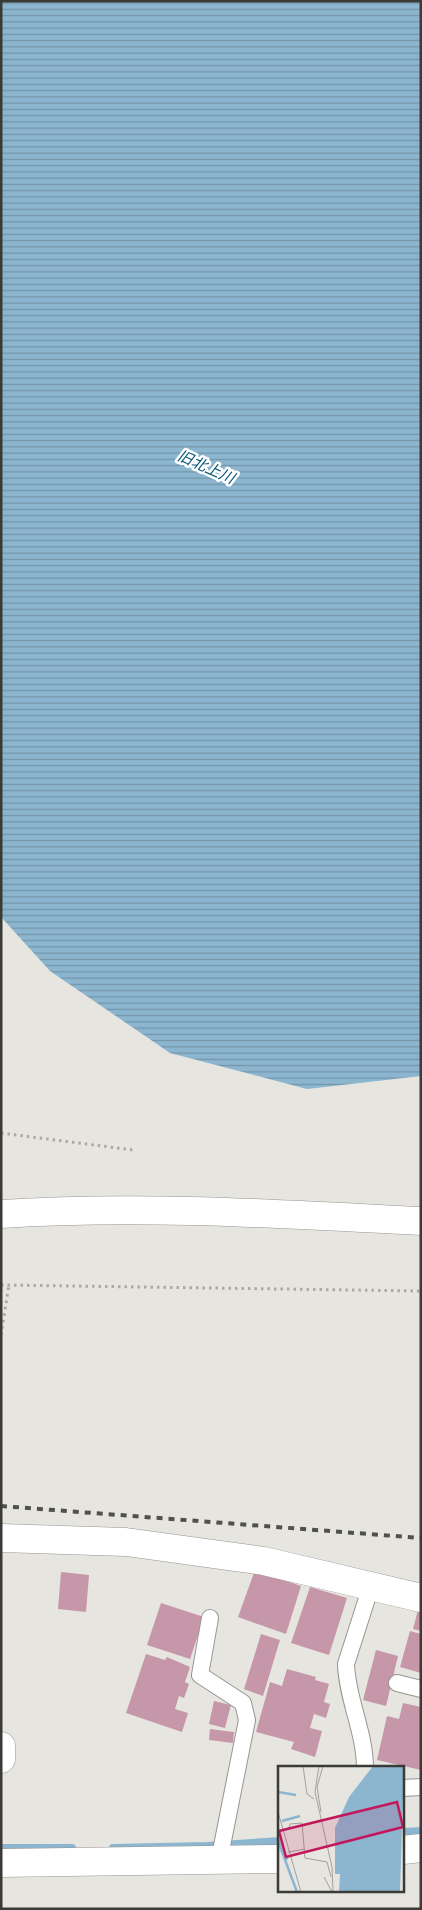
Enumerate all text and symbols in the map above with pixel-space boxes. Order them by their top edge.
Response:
water label: 旧北上川 [175,447,239,487]
inset map [278,1766,404,1892]

